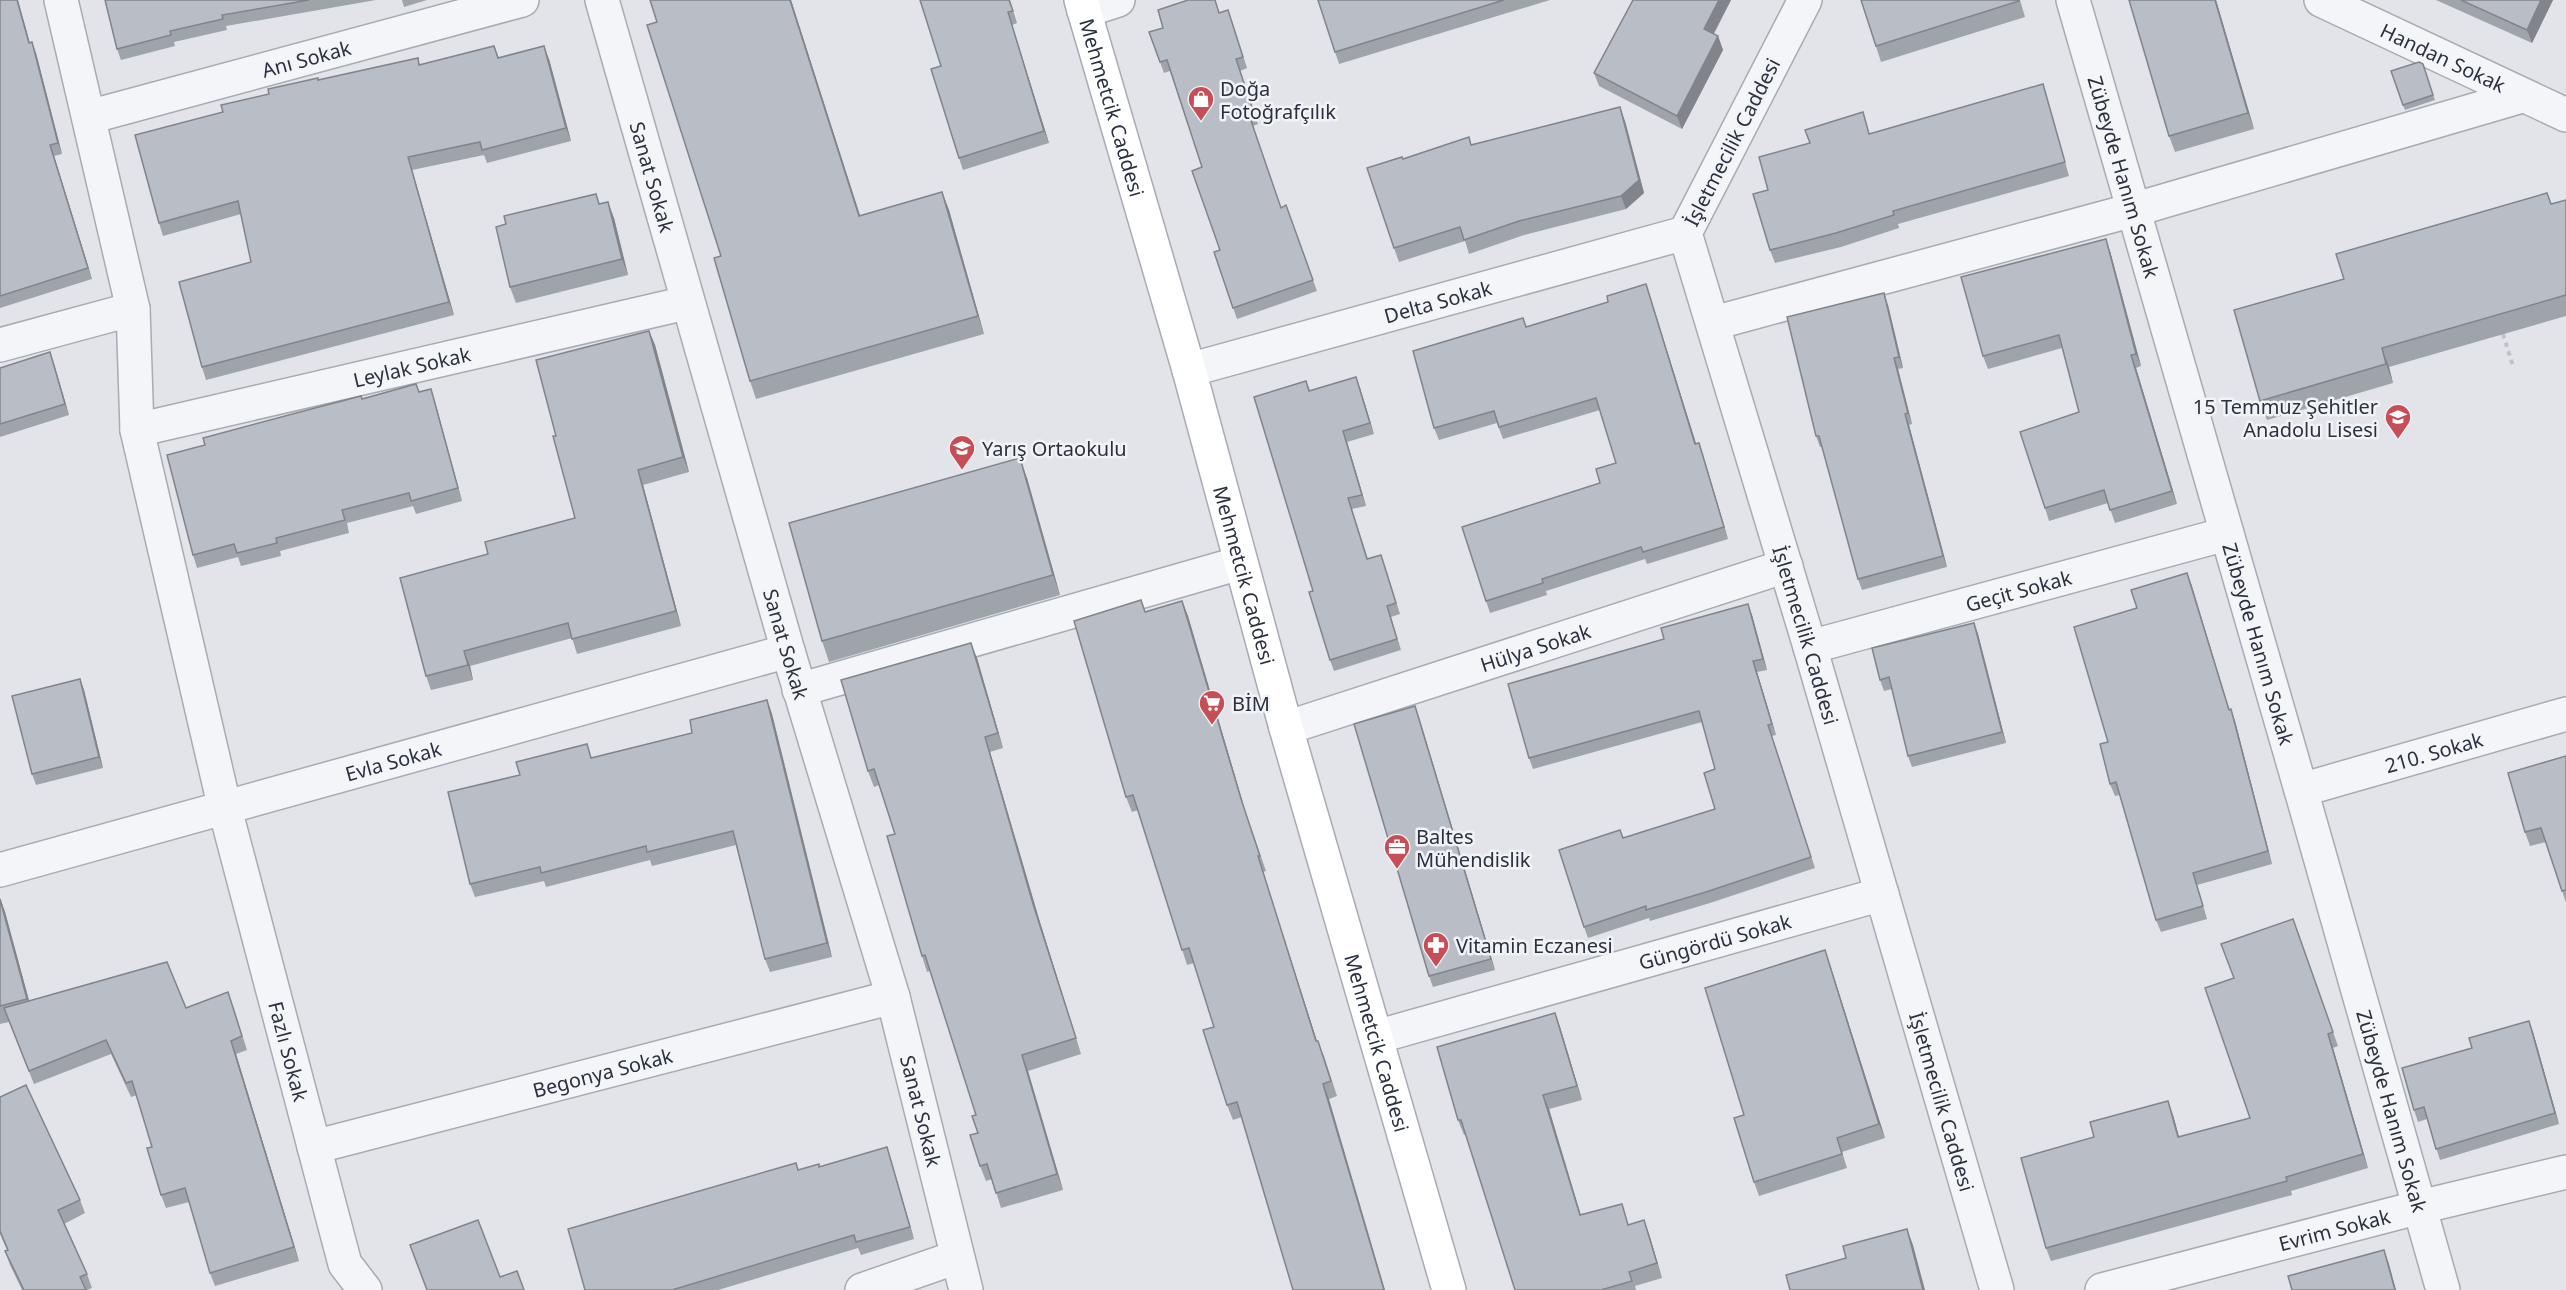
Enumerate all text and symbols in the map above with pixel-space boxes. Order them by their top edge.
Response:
street label: Mehmetcik Caddesi [1074,15,1151,200]
street label: Handan Sokak [2376,16,2510,98]
street label: Anı Sokak [259,33,354,83]
street label: İşletmecilik Caddesi [1678,53,1786,231]
street label: Zübeyde Hanım Sokak [2082,73,2166,281]
place label: Doğa Fotoğrafçılık [1220,75,1336,125]
shop icon: Doğa Fotoğrafçılık [1186,84,1216,122]
street label: Sanat Sokak [624,118,681,236]
street label: Delta Sokak [1381,274,1495,329]
street label: Leylak Sokak [350,340,473,393]
place label: 15 Temmuz Şehitler Anadolu Lisesi [2193,393,2378,443]
school or university icon: 15 Temmuz Şehitler Anadolu Lisesi [2383,402,2413,440]
school or university icon: Yarış Ortaokulu [947,433,977,471]
place label: Yarış Ortaokulu [982,435,1127,462]
street label: Mehmetcik Caddesi [1207,483,1282,668]
street label: Zübeyde Hanım Sokak [2217,539,2301,748]
street label: İşletmecilik Caddesi [1767,542,1845,728]
street label: Geçit Sokak [1962,563,2075,618]
street label: Sanat Sokak [757,586,816,703]
street label: Hülya Sokak [1477,617,1594,678]
supermarket icon: BİM [1197,688,1227,726]
place label: BİM [1232,690,1270,717]
street label: 210. Sokak [2382,725,2486,779]
street label: Evla Sokak [342,734,445,787]
place label: Baltes Mühendislik [1416,823,1531,873]
office icon: Baltes Mühendislik [1382,832,1412,870]
street label: Güngördü Sokak [1635,907,1794,976]
pharmacy icon: Vitamin Eczanesi [1421,930,1451,968]
place label: Vitamin Eczanesi [1456,932,1613,959]
street label: Mehmetcik Caddesi [1339,950,1416,1135]
street label: Fazlı Sokak [263,998,315,1104]
street label: Zübeyde Hanım Sokak [2351,1007,2434,1216]
street label: İşletmecilik Caddesi [1903,1009,1981,1195]
street label: Begonya Sokak [530,1041,676,1103]
street label: Sanat Sokak [894,1052,948,1170]
street label: Evrim Sokak [2275,1202,2393,1257]

